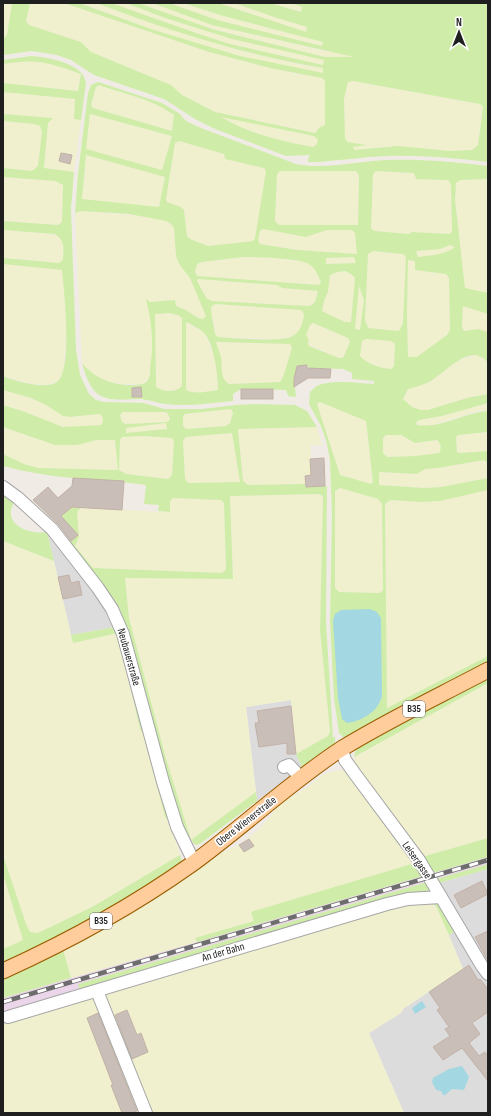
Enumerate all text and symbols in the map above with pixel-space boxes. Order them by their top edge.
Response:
north arrow [439,12,479,52]
text: N [456,16,462,29]
street label: Neubauerstraße [115,627,143,687]
road number: B35 [403,701,425,717]
street label: Obere Wienerstraße [213,793,279,849]
street label: Leisergasse [400,839,434,881]
road number: B35 [90,913,112,929]
street label: An der Bahn [199,940,246,965]

